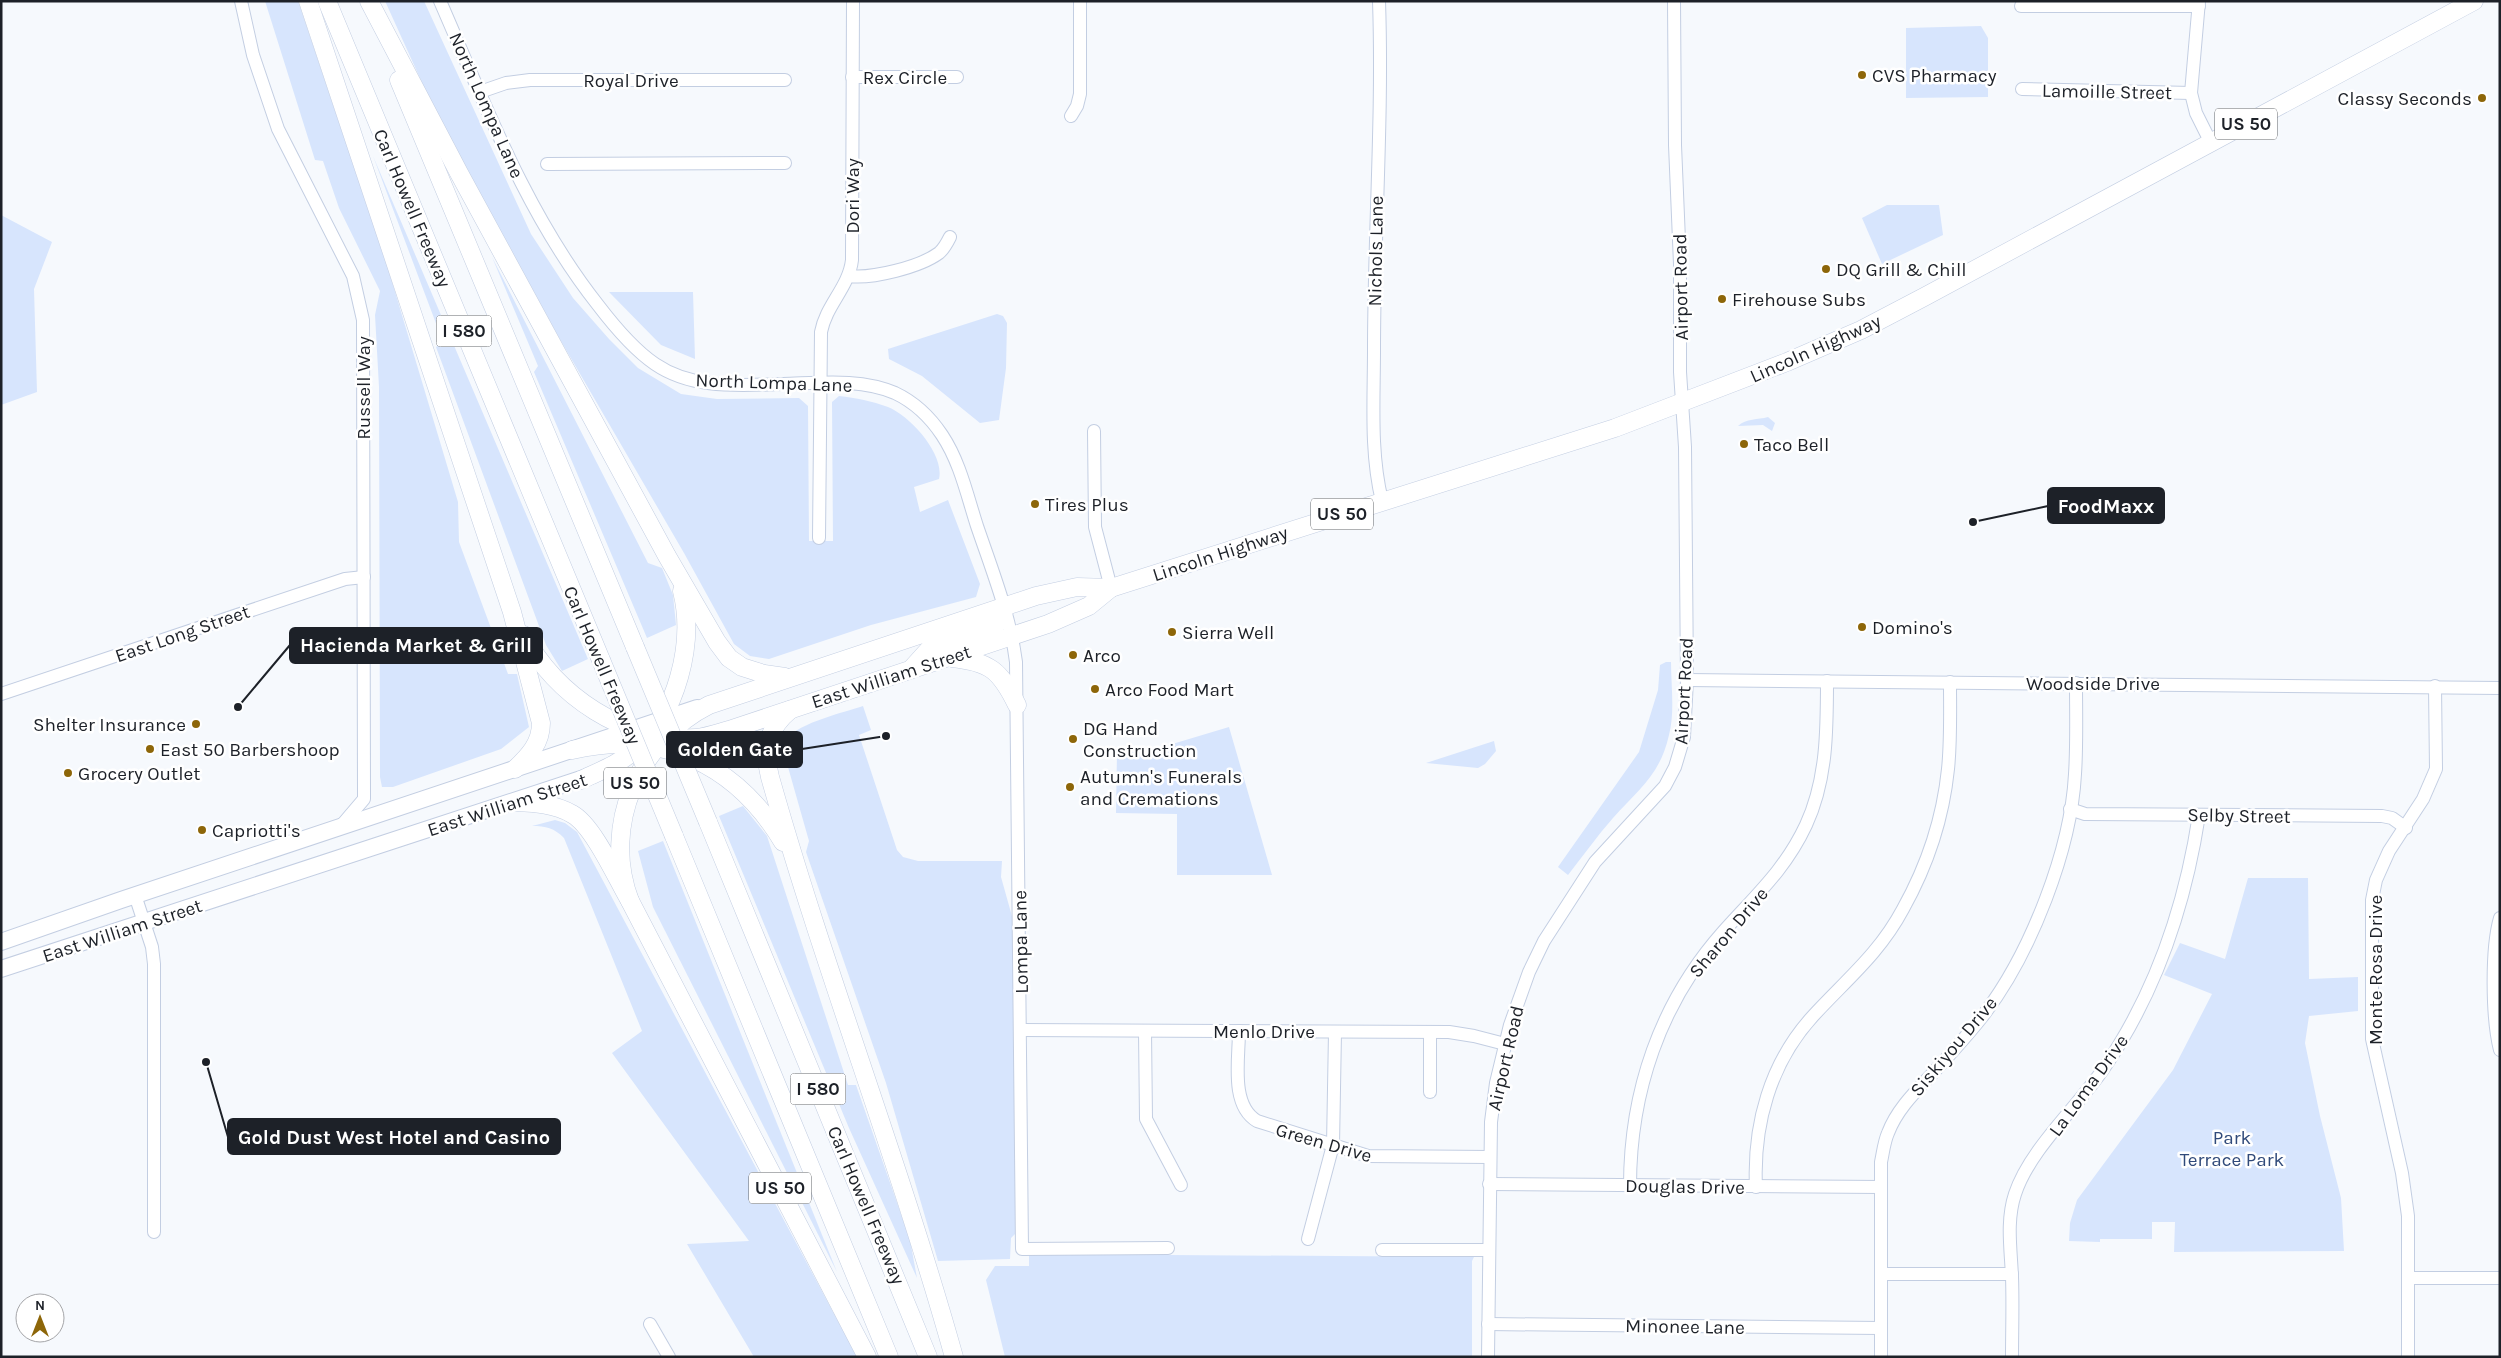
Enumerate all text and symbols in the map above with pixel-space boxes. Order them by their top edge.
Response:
street label: North Lompa Lane [444,29,528,182]
place label: CVS Pharmacy [1872,65,1997,87]
street label: Rex Circle [863,67,947,89]
marker: CVS Pharmacy [1856,69,1868,81]
street label: Royal Drive [583,70,679,92]
street label: Lamoille Street [2042,80,2172,104]
place label: Classy Seconds [2337,88,2472,110]
marker: Classy Seconds [2476,92,2488,104]
road number: US 50 [2215,108,2277,140]
street label: Carl Howell Freeway [369,126,455,291]
street label: Dori Way [842,158,864,234]
street label: Nichols Lane [1364,195,1388,307]
street label: Airport Road [1669,233,1693,341]
place label: DQ Grill & Chill [1836,259,1967,281]
marker: DQ Grill & Chill [1820,263,1832,275]
place label: Firehouse Subs [1732,289,1866,311]
marker: Firehouse Subs [1716,293,1728,305]
street label: Lincoln Highway [1746,310,1884,388]
road number: I 580 [436,316,492,346]
street label: Russell Way [353,336,375,440]
street label: North Lompa Lane [695,369,853,397]
place label: Taco Bell [1754,434,1829,456]
marker: Taco Bell [1738,438,1750,450]
callout: FoodMaxx [2048,488,2164,523]
place label: Tires Plus [1045,494,1129,516]
text: FoodMaxx [2058,495,2154,518]
marker: Tires Plus [1029,498,1041,510]
road number: US 50 [1311,498,1373,530]
street label: Lincoln Highway [1150,522,1291,586]
street label: Carl Howell Freeway [559,583,645,748]
street label: East Long Street [112,601,253,667]
place label: Domino's [1872,617,1953,639]
marker: Domino's [1856,621,1868,633]
place label: Sierra Well [1182,622,1274,644]
marker: Sierra Well [1166,626,1178,638]
callout: Hacienda Market & Grill [290,628,542,663]
text: Hacienda Market & Grill [300,634,532,657]
street label: Airport Road [1670,637,1698,745]
street label: East William Street [809,641,974,713]
place label: Arco [1083,645,1121,667]
marker: Arco [1067,649,1079,661]
street label: Woodside Drive [2026,673,2160,695]
place label: Arco Food Mart [1105,679,1234,701]
marker: Arco Food Mart [1089,683,1101,695]
place label: Shelter Insurance [33,714,186,736]
marker: Shelter Insurance [190,718,202,730]
place label: DG Hand Construction [1083,718,1196,762]
callout: Golden Gate [667,732,802,767]
marker: DG Hand Construction [1067,733,1079,745]
text: Golden Gate [677,738,793,761]
place label: East 50 Barbershoop [160,739,340,761]
marker: East 50 Barbershoop [144,743,156,755]
place label: Grocery Outlet [78,763,200,785]
place label: Autumn's Funerals and Cremations [1080,766,1242,810]
marker: Grocery Outlet [62,767,74,779]
road number: US 50 [604,768,666,798]
street label: East William Street [425,769,590,841]
marker: Autumn's Funerals and Cremations [1064,781,1076,793]
street label: Selby Street [2187,804,2291,828]
place label: Capriotti's [212,820,301,842]
marker: Capriotti's [196,824,208,836]
street label: Sharon Drive [1685,883,1773,982]
street label: Lompa Lane [1009,890,1033,994]
street label: East William Street [40,895,205,967]
street label: Monte Rosa Drive [2365,895,2387,1045]
street label: Siskiyou Drive [1906,992,2002,1101]
street label: Airport Road [1483,1004,1529,1113]
street label: Menlo Drive [1213,1021,1315,1043]
street label: La Loma Drive [2045,1030,2133,1141]
road number: I 580 [790,1074,846,1104]
callout: Gold Dust West Hotel and Casino [228,1119,560,1154]
street label: Green Drive [1273,1119,1374,1167]
street label: Carl Howell Freeway [823,1123,909,1288]
text: Gold Dust West Hotel and Casino [238,1126,550,1149]
park label: Park Terrace Park [2180,1127,2285,1171]
road number: US 50 [749,1172,811,1204]
street label: Douglas Drive [1625,1175,1745,1199]
north arrow [15,1293,65,1343]
text: N [35,1297,45,1314]
street label: Minonee Lane [1625,1315,1745,1339]

